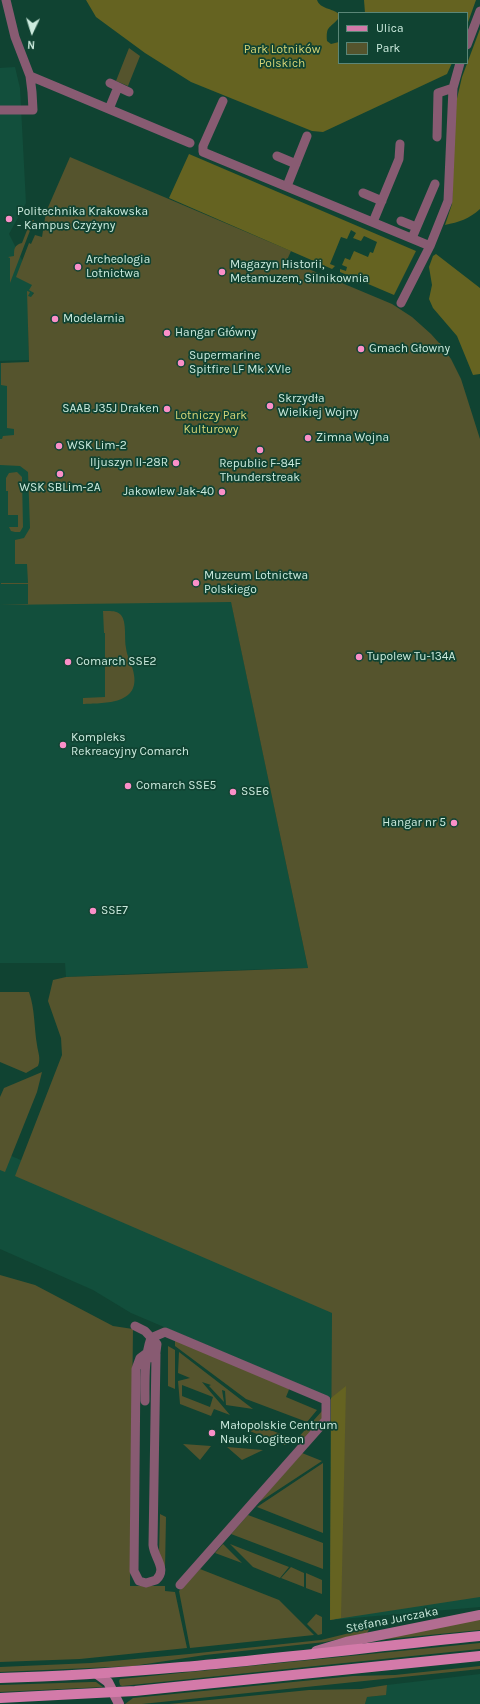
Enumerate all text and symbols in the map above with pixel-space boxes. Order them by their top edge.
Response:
north arrow [12,12,52,52]
legend [338,12,468,64]
text: Ulica [376,21,404,35]
text: N [27,38,36,51]
text: Park [376,41,400,55]
park label: Park Lotników Polskich [244,43,320,71]
place label: Politechnika Krakowska - Kampus Czyżyny [17,205,148,233]
marker: Politechnika Krakowska - Kampus Czyżyny [4,214,14,224]
place label: Archeologia Lotnictwa [86,253,150,281]
place label: Magazyn Historii, Metamuzem, Silnikownia [230,258,369,286]
marker: Archeologia Lotnictwa [73,262,83,272]
marker: Magazyn Historii, Metamuzem, Silnikownia [217,267,227,277]
place label: Modelarnia [63,312,125,326]
marker: Modelarnia [50,314,60,324]
place label: Hangar Główny [175,326,257,340]
marker: Hangar Główny [162,328,172,338]
place label: Gmach Głowny [369,342,450,356]
marker: Gmach Głowny [356,344,366,354]
place label: Supermarine Spitfire LF Mk XVIe [189,349,291,377]
marker: Supermarine Spitfire LF Mk XVIe [176,358,186,368]
place label: Skrzydła Wielkiej Wojny [278,392,358,420]
marker: Skrzydła Wielkiej Wojny [265,401,275,411]
place label: SAAB J35J Draken [62,402,159,416]
marker: SAAB J35J Draken [162,404,172,414]
park label: Lotniczy Park Kulturowy [175,409,247,437]
place label: Zimna Wojna [316,431,389,445]
marker: Zimna Wojna [303,433,313,443]
place label: WSK Lim-2 [67,439,127,453]
marker: WSK Lim-2 [54,441,64,451]
marker: Republic F-84F Thunderstreak [255,445,265,455]
place label: Iljuszyn Il-28R [90,456,168,470]
place label: Republic F-84F Thunderstreak [219,457,301,485]
marker: Iljuszyn Il-28R [171,458,181,468]
marker: WSK SBLim-2A [55,469,65,479]
place label: WSK SBLim-2A [19,481,101,495]
place label: Jakowlew Jak-40 [123,485,214,499]
marker: Jakowlew Jak-40 [217,487,227,497]
place label: Muzeum Lotnictwa Polskiego [204,569,308,597]
marker: Muzeum Lotnictwa Polskiego [191,578,201,588]
place label: Tupolew Tu-134A [367,650,455,664]
marker: Tupolew Tu-134A [354,652,364,662]
place label: Comarch SSE2 [76,655,157,669]
marker: Comarch SSE2 [63,657,73,667]
place label: Kompleks Rekreacyjny Comarch [71,731,189,759]
marker: Kompleks Rekreacyjny Comarch [58,740,68,750]
place label: Comarch SSE5 [136,779,216,793]
marker: Comarch SSE5 [123,781,133,791]
place label: SSE6 [241,785,269,799]
marker: SSE6 [228,787,238,797]
place label: Hangar nr 5 [382,816,446,830]
marker: Hangar nr 5 [449,818,459,828]
place label: SSE7 [101,904,128,918]
marker: SSE7 [88,906,98,916]
place label: Małopolskie Centrum Nauki Cogiteon [220,1419,337,1447]
marker: Małopolskie Centrum Nauki Cogiteon [207,1428,217,1438]
street label: Stefana Jurczaka [345,1604,439,1636]

